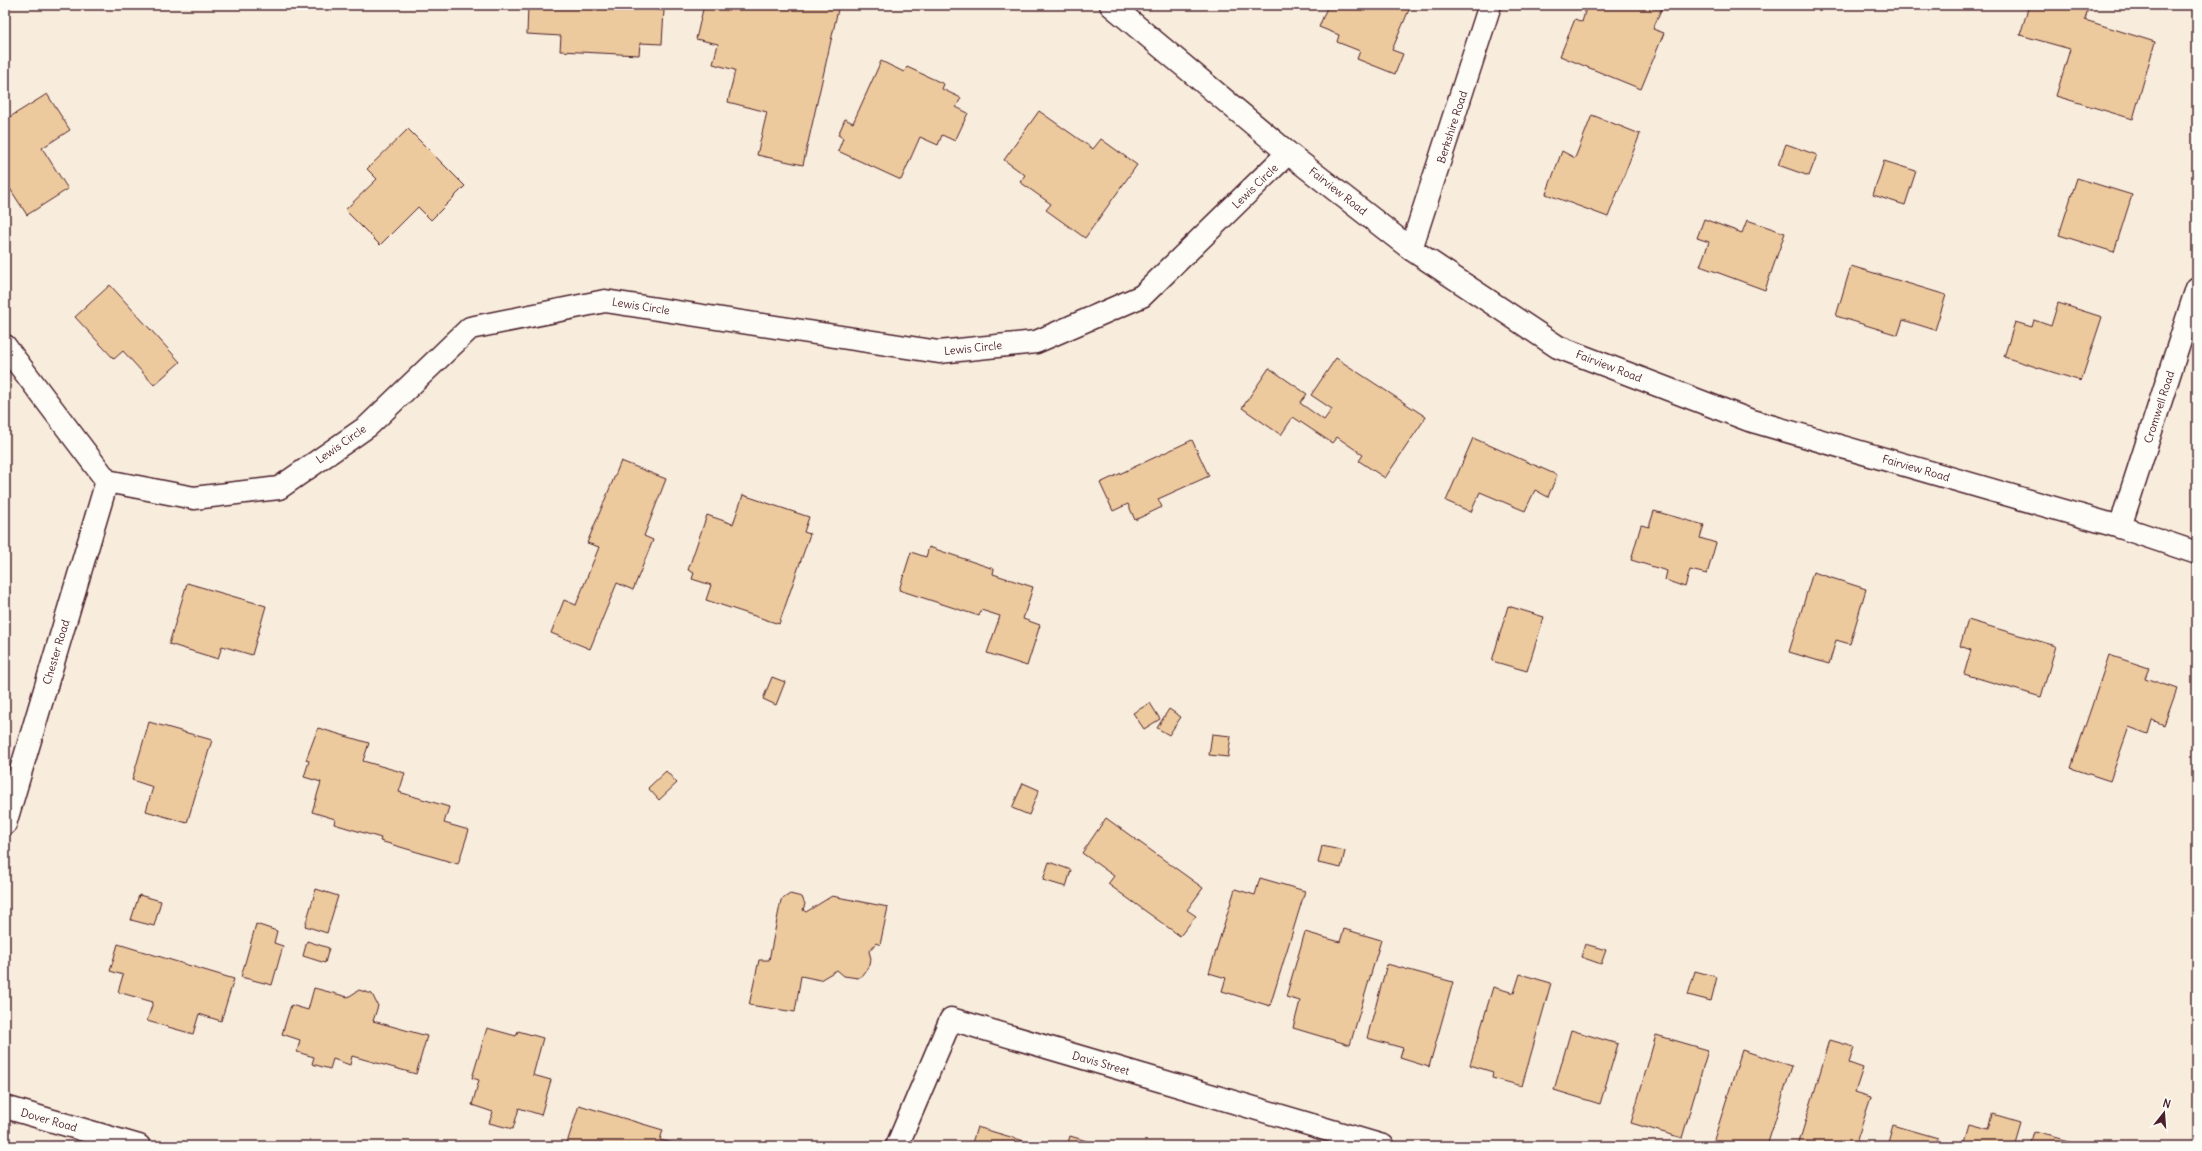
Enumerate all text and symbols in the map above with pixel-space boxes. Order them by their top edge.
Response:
street label: Berkshire Road [1434,88,1470,165]
street label: Lewis Circle [1229,161,1281,211]
street label: Fairview Road [1306,164,1370,218]
street label: Lewis Circle [611,295,671,317]
street label: Lewis Circle [943,338,1003,358]
street label: Fairview Road [1574,347,1645,385]
street label: Cromwell Road [2141,369,2177,445]
street label: Lewis Circle [313,421,369,466]
street label: Fairview Road [1881,452,1952,484]
street label: Chester Road [40,617,73,686]
street label: Davis Street [1071,1048,1131,1078]
north arrow [2144,1093,2184,1133]
text: N [2161,1096,2173,1111]
street label: Dover Road [19,1105,79,1135]

